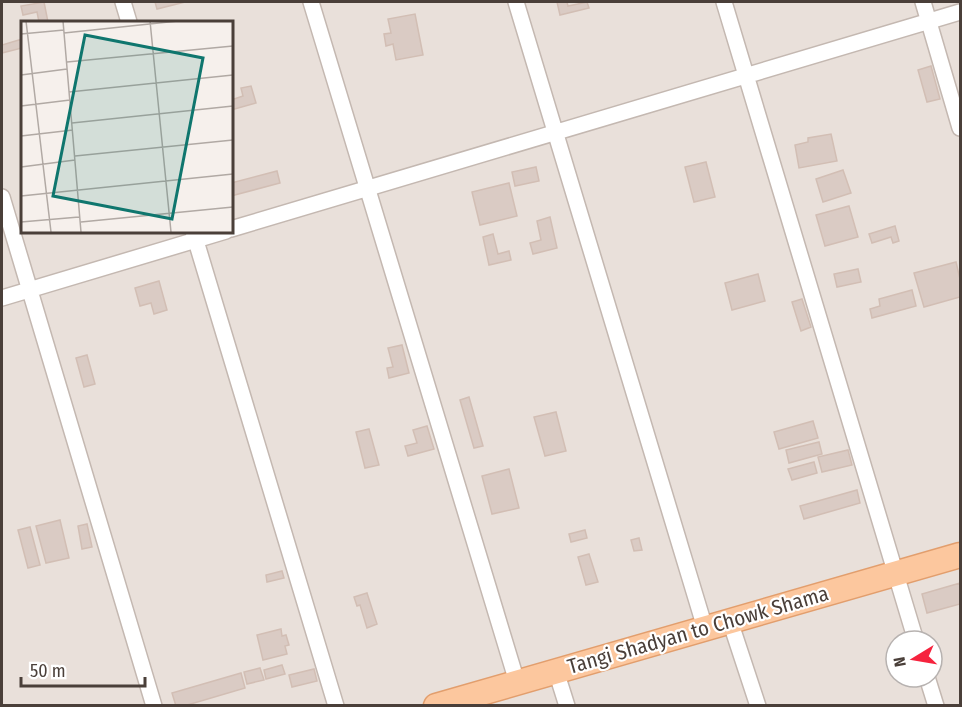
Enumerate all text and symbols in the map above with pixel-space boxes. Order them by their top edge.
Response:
inset map [21,21,232,232]
street label: Tangi Shadyan to Chowk Shama [564,580,832,680]
north arrow [884,629,944,689]
scale bar [21,650,146,688]
text: N [890,655,910,668]
text: 50 m [30,660,66,682]

